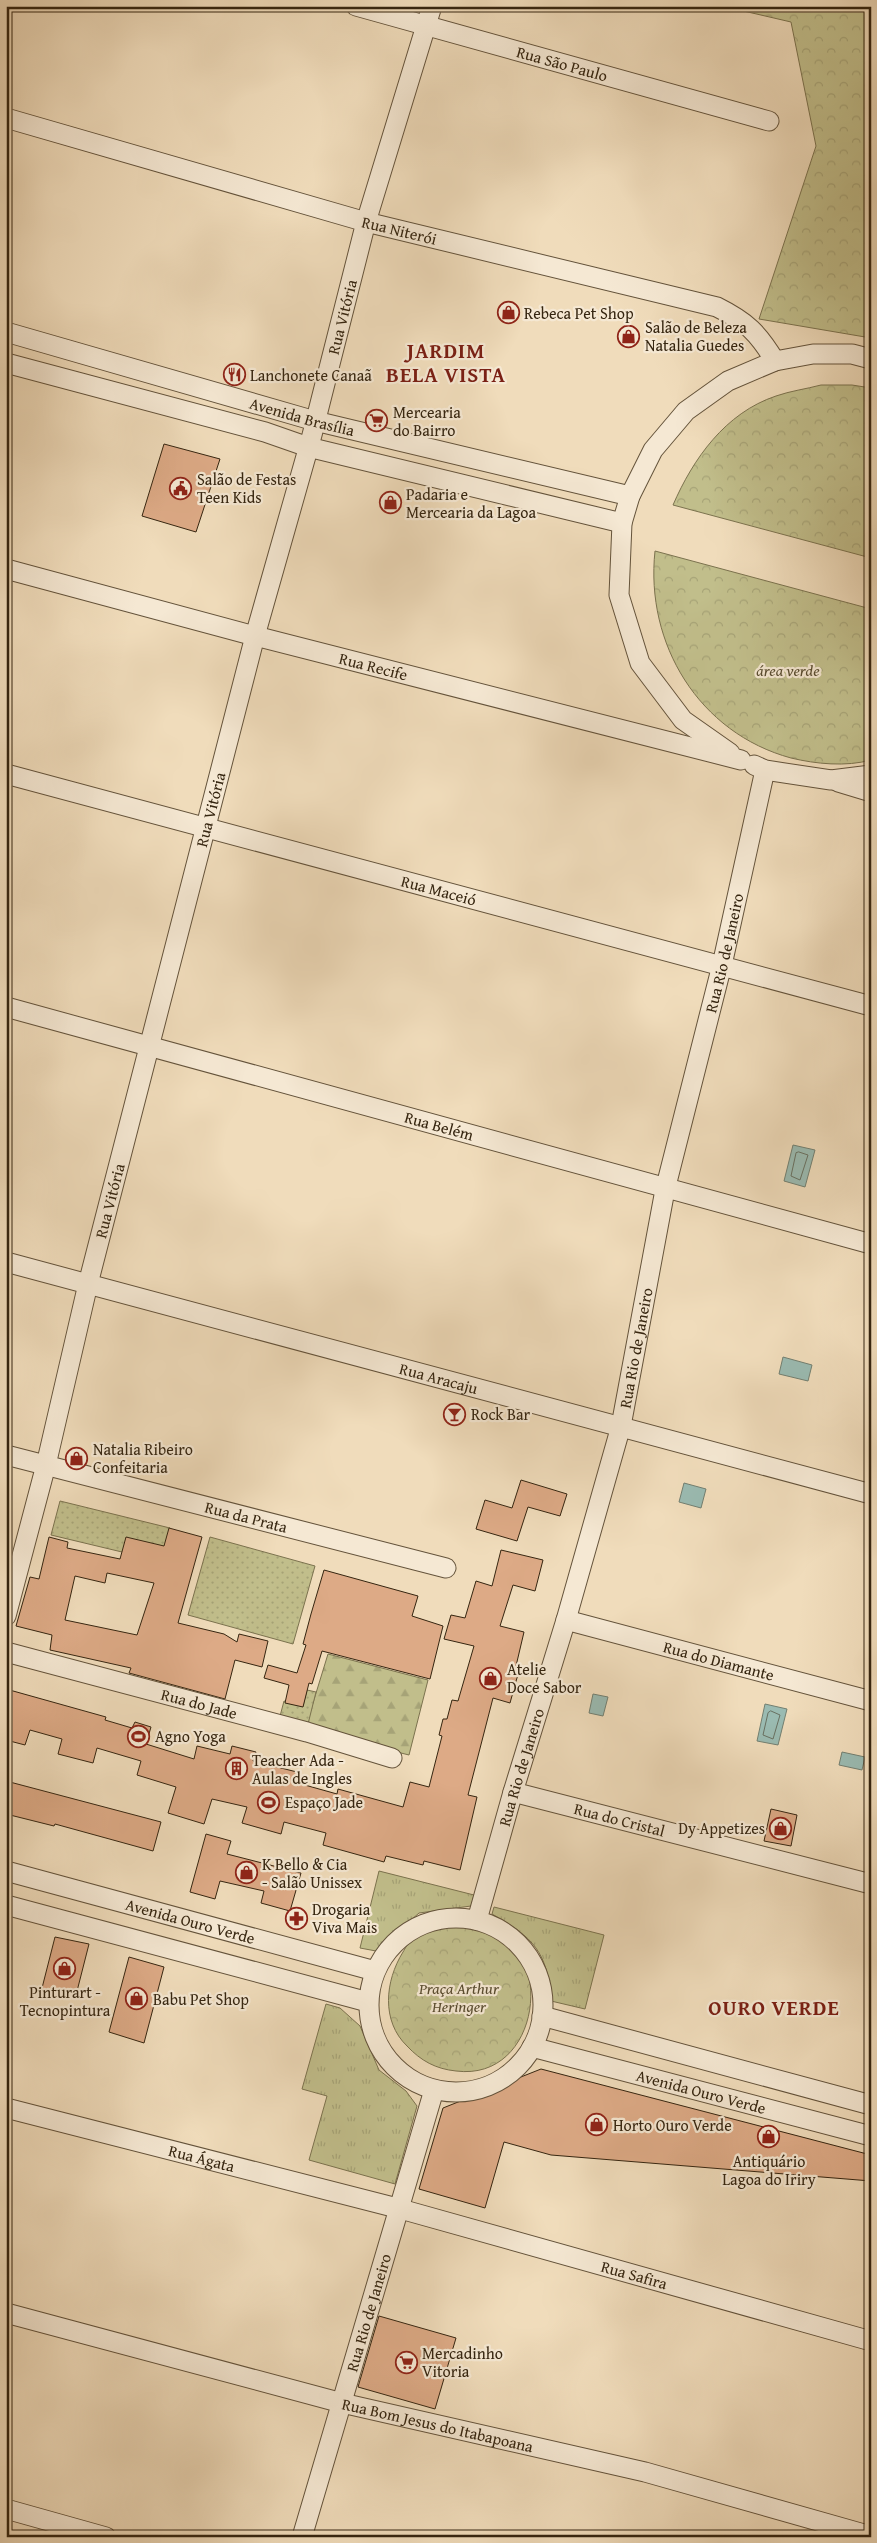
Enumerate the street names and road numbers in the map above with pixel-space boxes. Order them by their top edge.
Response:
street label: Rua São Paulo [514,39,610,88]
street label: Rua Niterói [359,209,440,251]
street label: Rua Vitória [321,276,363,357]
street label: Avenida Brasília [247,391,357,442]
street label: Rua Recife [336,646,410,686]
street label: Rua Vitória [189,769,232,850]
street label: Rua Maceió [398,868,479,912]
street label: Rua Rio de Janeiro [698,891,750,1015]
street label: Rua Belém [402,1105,476,1147]
street label: Rua Vitória [88,1160,131,1241]
street label: Rua Rio de Janeiro [613,1286,659,1410]
street label: Rua Aracaju [397,1356,481,1400]
street label: Rua da Prata [202,1495,291,1539]
street label: Rua do Diamante [661,1634,777,1687]
street label: Rua do Jade [159,1682,240,1725]
street label: Rua Rio de Janeiro [492,1705,550,1829]
street label: Rua do Cristal [571,1796,668,1843]
street label: Avenida Ouro Verde [123,1892,258,1950]
street label: Avenida Ouro Verde [634,2063,769,2120]
street label: Rua Ágata [166,2138,238,2178]
street label: Rua Rio de Janeiro [339,2251,397,2375]
street label: Rua Safira [598,2254,671,2295]
street label: Rua Bom Jesus do Itabapoana [340,2391,536,2458]

